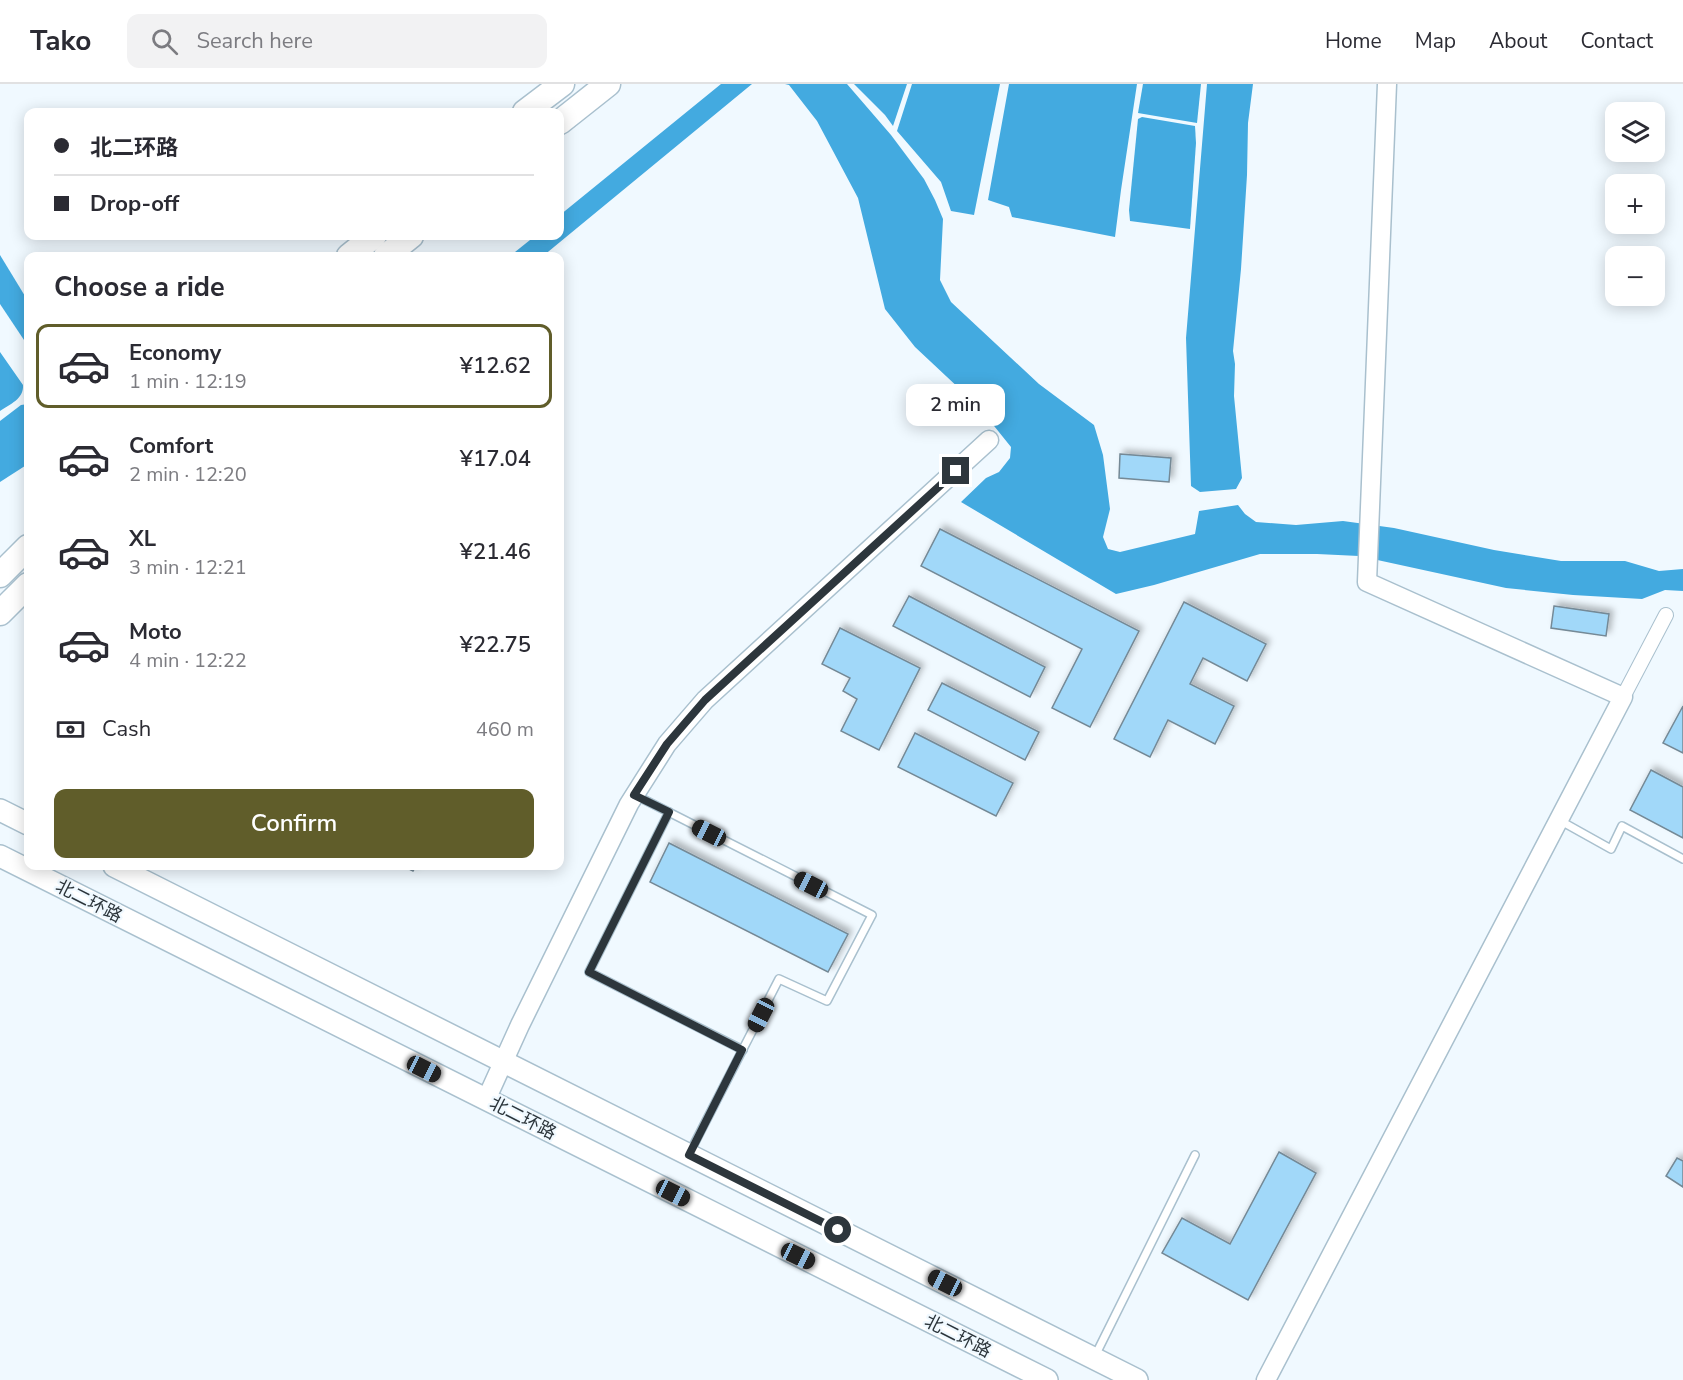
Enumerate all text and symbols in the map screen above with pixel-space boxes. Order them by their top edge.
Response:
search box [127,14,547,68]
text: Tako [30,22,91,60]
icon: search [148,25,181,58]
text: Search here [196,26,313,56]
text: Home [1325,27,1382,55]
text: Map [1415,27,1456,55]
text: About [1489,27,1547,55]
text: Contact [1580,27,1653,55]
map controls [1605,102,1665,306]
button: layers [1605,102,1665,162]
text: 北二环路 [90,133,178,163]
button: + [1605,174,1665,234]
text: Drop-off [90,189,179,219]
button: − [1605,246,1665,306]
text: Choose a ride [54,269,225,306]
text: Economy [129,338,221,368]
icon: car [57,339,111,393]
text: ¥12.62 [460,351,531,381]
text: 1 min · 12:19 [129,368,247,395]
callout: 2 min [906,384,1006,426]
text: 2 min [930,391,981,418]
text: Comfort [129,431,213,461]
icon: car [57,432,111,486]
text: ¥17.04 [460,444,531,474]
route end [942,457,969,484]
text: 2 min · 12:20 [129,461,247,488]
text: XL [129,524,156,554]
icon: car [57,525,111,579]
text: ¥21.46 [460,537,531,567]
text: 3 min · 12:21 [129,554,247,581]
text: Moto [129,617,182,647]
icon: car [57,618,111,672]
text: ¥22.75 [460,630,531,660]
text: 4 min · 12:22 [129,647,247,674]
icon: cash [54,713,87,746]
text: Cash [102,714,151,744]
text: 460 m [476,716,534,743]
button: Confirm [54,789,534,858]
car [689,817,729,849]
car [791,869,831,901]
street label: 北二环路 [51,874,127,928]
car [745,995,777,1035]
car [404,1053,444,1085]
street label: 北二环路 [485,1091,561,1145]
car [653,1177,693,1209]
route start [824,1216,851,1243]
car [778,1240,818,1272]
car [925,1267,965,1299]
street label: 北二环路 [920,1309,996,1363]

